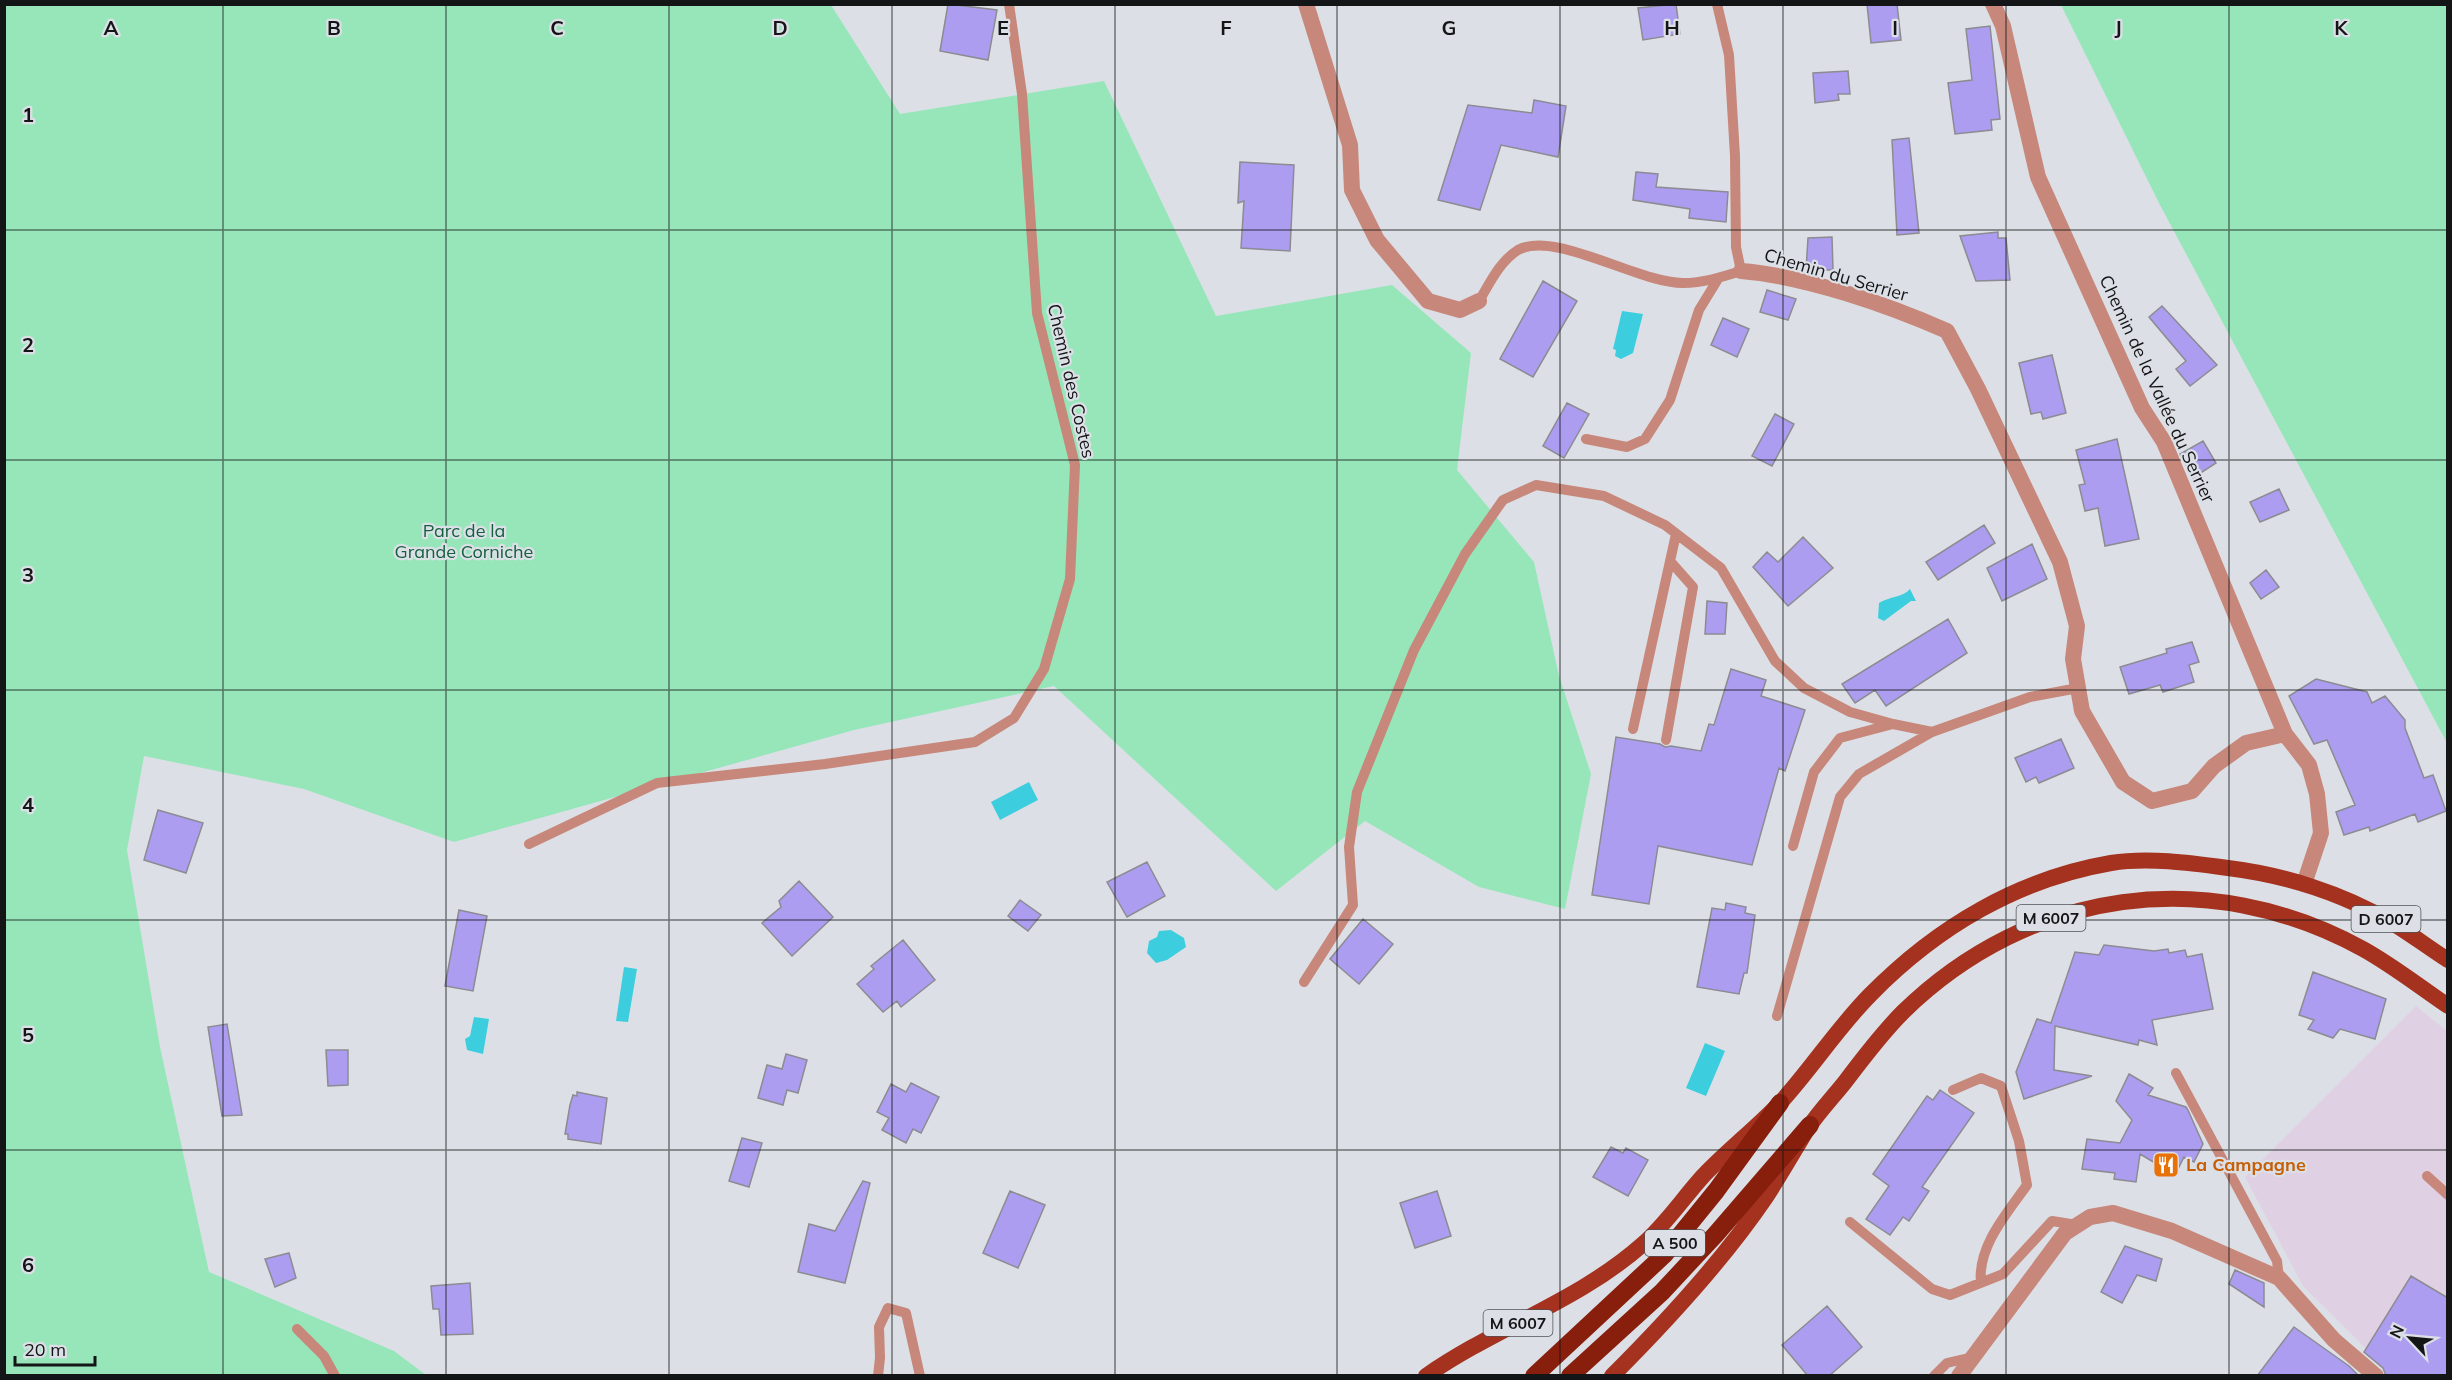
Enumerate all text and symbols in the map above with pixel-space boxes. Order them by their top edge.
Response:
text: A [104,15,119,40]
text: B [327,15,341,40]
text: C [550,15,564,40]
text: D [772,15,788,40]
text: E [997,15,1009,40]
text: F [1220,15,1232,40]
text: G [1442,15,1456,40]
text: H [1664,15,1680,40]
text: I [1892,15,1898,40]
text: J [2114,15,2122,40]
text: K [2334,15,2348,40]
text: 1 [22,102,34,127]
street label: Chemin du Serrier [1762,243,1911,306]
street label: Chemin de la Vallée du Serrier [2094,271,2221,507]
street label: Chemin des Costes [1043,301,1100,460]
text: 2 [22,332,34,357]
park label: Parc de la Grande Corniche [395,519,533,563]
text: 3 [22,562,34,587]
text: 4 [22,792,34,817]
road number: M 6007 [2016,905,2086,931]
road number: D 6007 [2352,906,2420,932]
text: 5 [22,1022,34,1047]
restaurant icon: La Campagne [2151,1150,2181,1180]
place label: La Campagne [2186,1153,2306,1176]
road number: A 500 [1645,1230,1705,1256]
text: 6 [22,1252,34,1277]
north arrow [2380,1308,2440,1368]
road number: M 6007 [1484,1310,1552,1336]
text: N [2385,1322,2408,1341]
scale bar [15,1329,94,1367]
text: 20 m [24,1338,66,1361]

